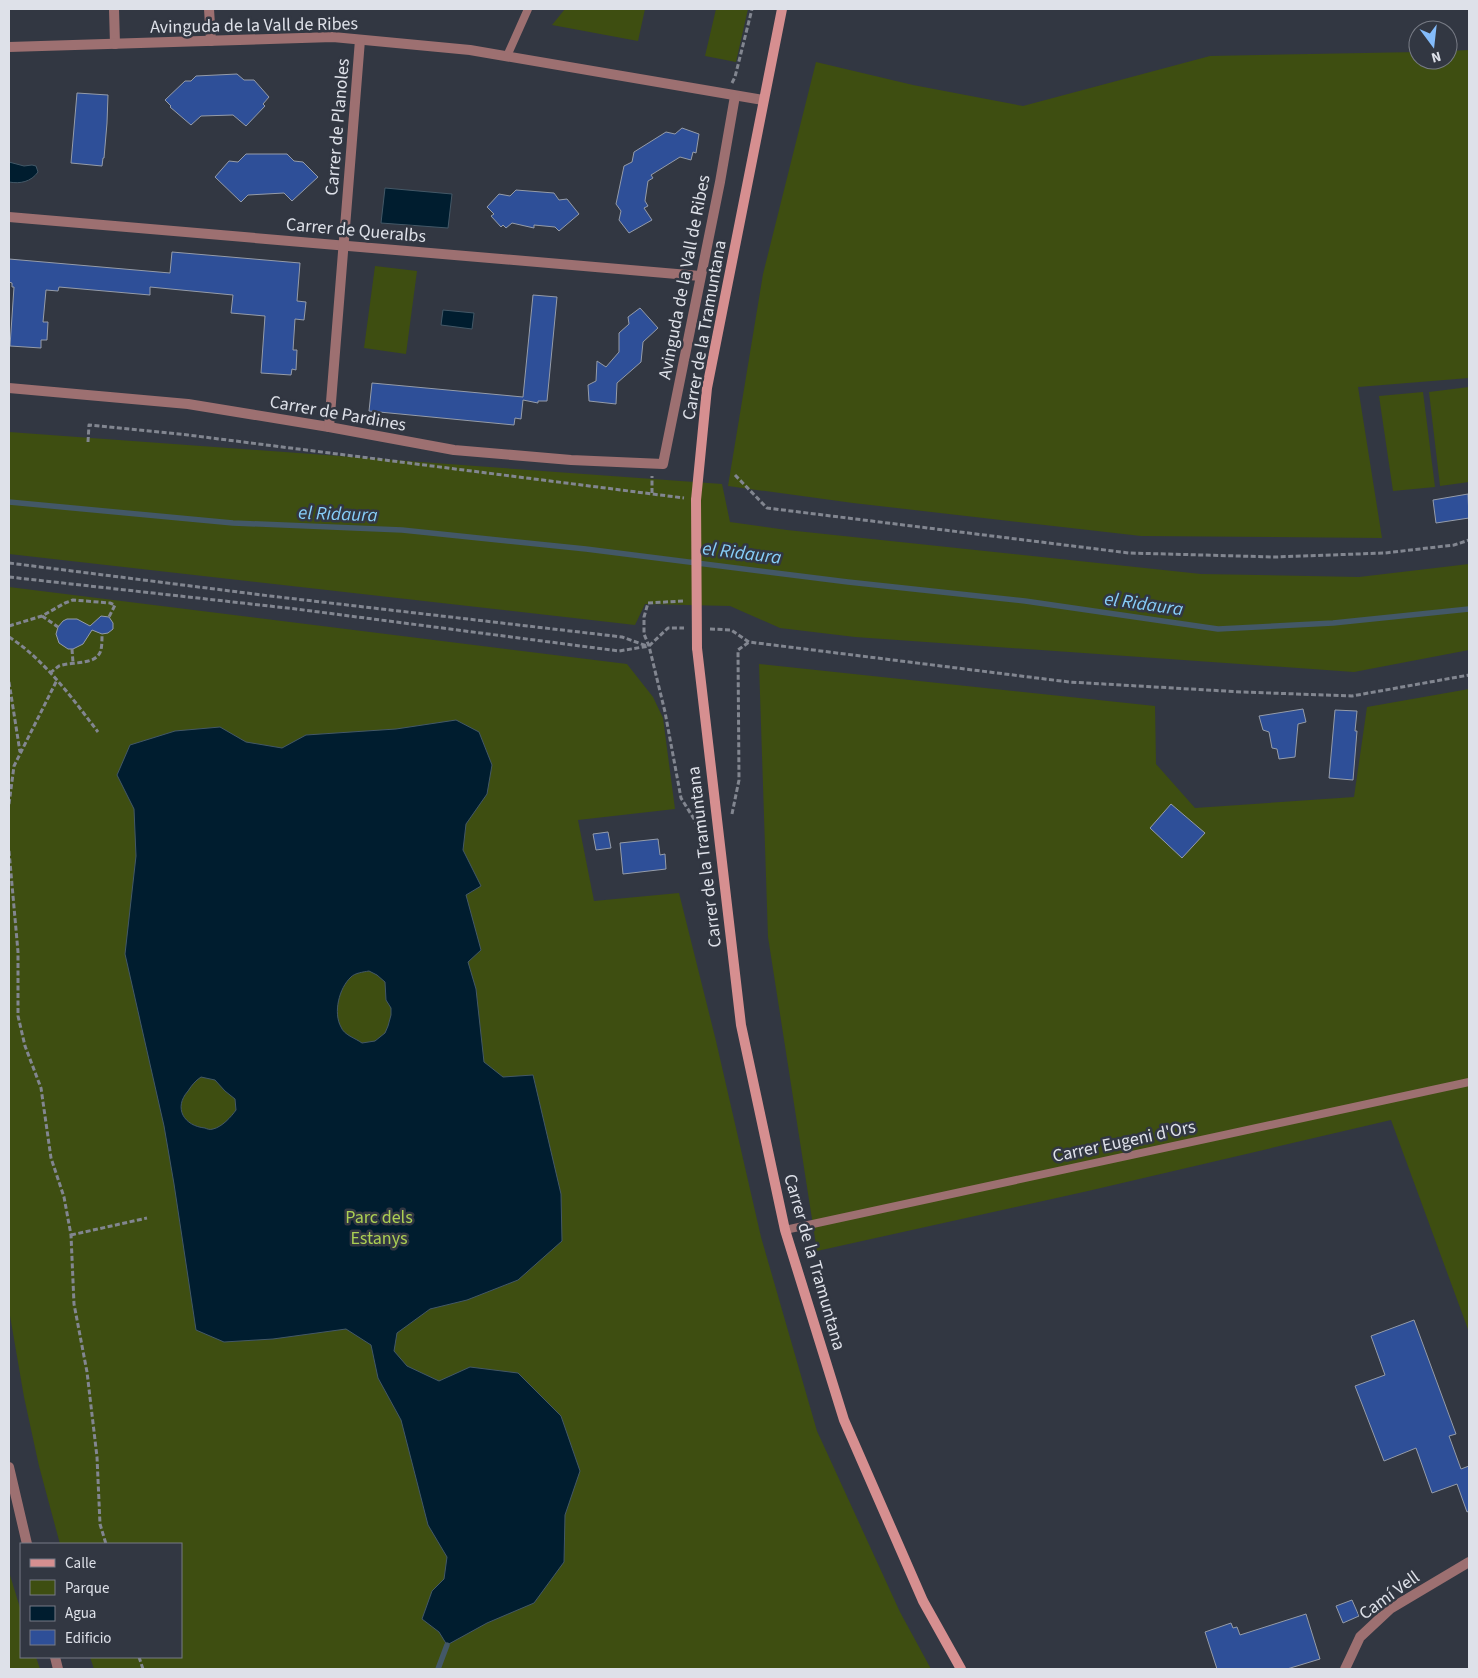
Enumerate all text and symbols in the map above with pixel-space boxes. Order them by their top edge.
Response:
street label: Avinguda de la Vall de Ribes [150,11,358,40]
north arrow [1408,20,1458,70]
text: N [1429,46,1443,67]
street label: Carrer de Planoles [319,57,356,197]
street label: Avinguda de la Vall de Ribes [652,173,717,382]
street label: Carrer de Queralbs [285,212,427,249]
street label: Carrer de la Tramuntana [676,238,733,422]
street label: Carrer de Pardines [268,389,408,438]
water label: el Ridaura [298,500,378,529]
water label: el Ridaura [701,535,783,572]
water label: el Ridaura [1103,586,1185,623]
street label: Carrer de la Tramuntana [681,765,728,949]
street label: Carrer Eugeni d'Ors [1050,1114,1198,1169]
street label: Carrer de la Tramuntana [777,1171,852,1353]
park label: Parc dels Estanys [345,1205,413,1251]
legend [20,1543,182,1658]
text: Calle [65,1553,96,1574]
street label: Camí Vell [1354,1565,1425,1626]
text: Parque [65,1578,109,1599]
text: Agua [65,1603,96,1624]
text: Edificio [65,1628,112,1649]

